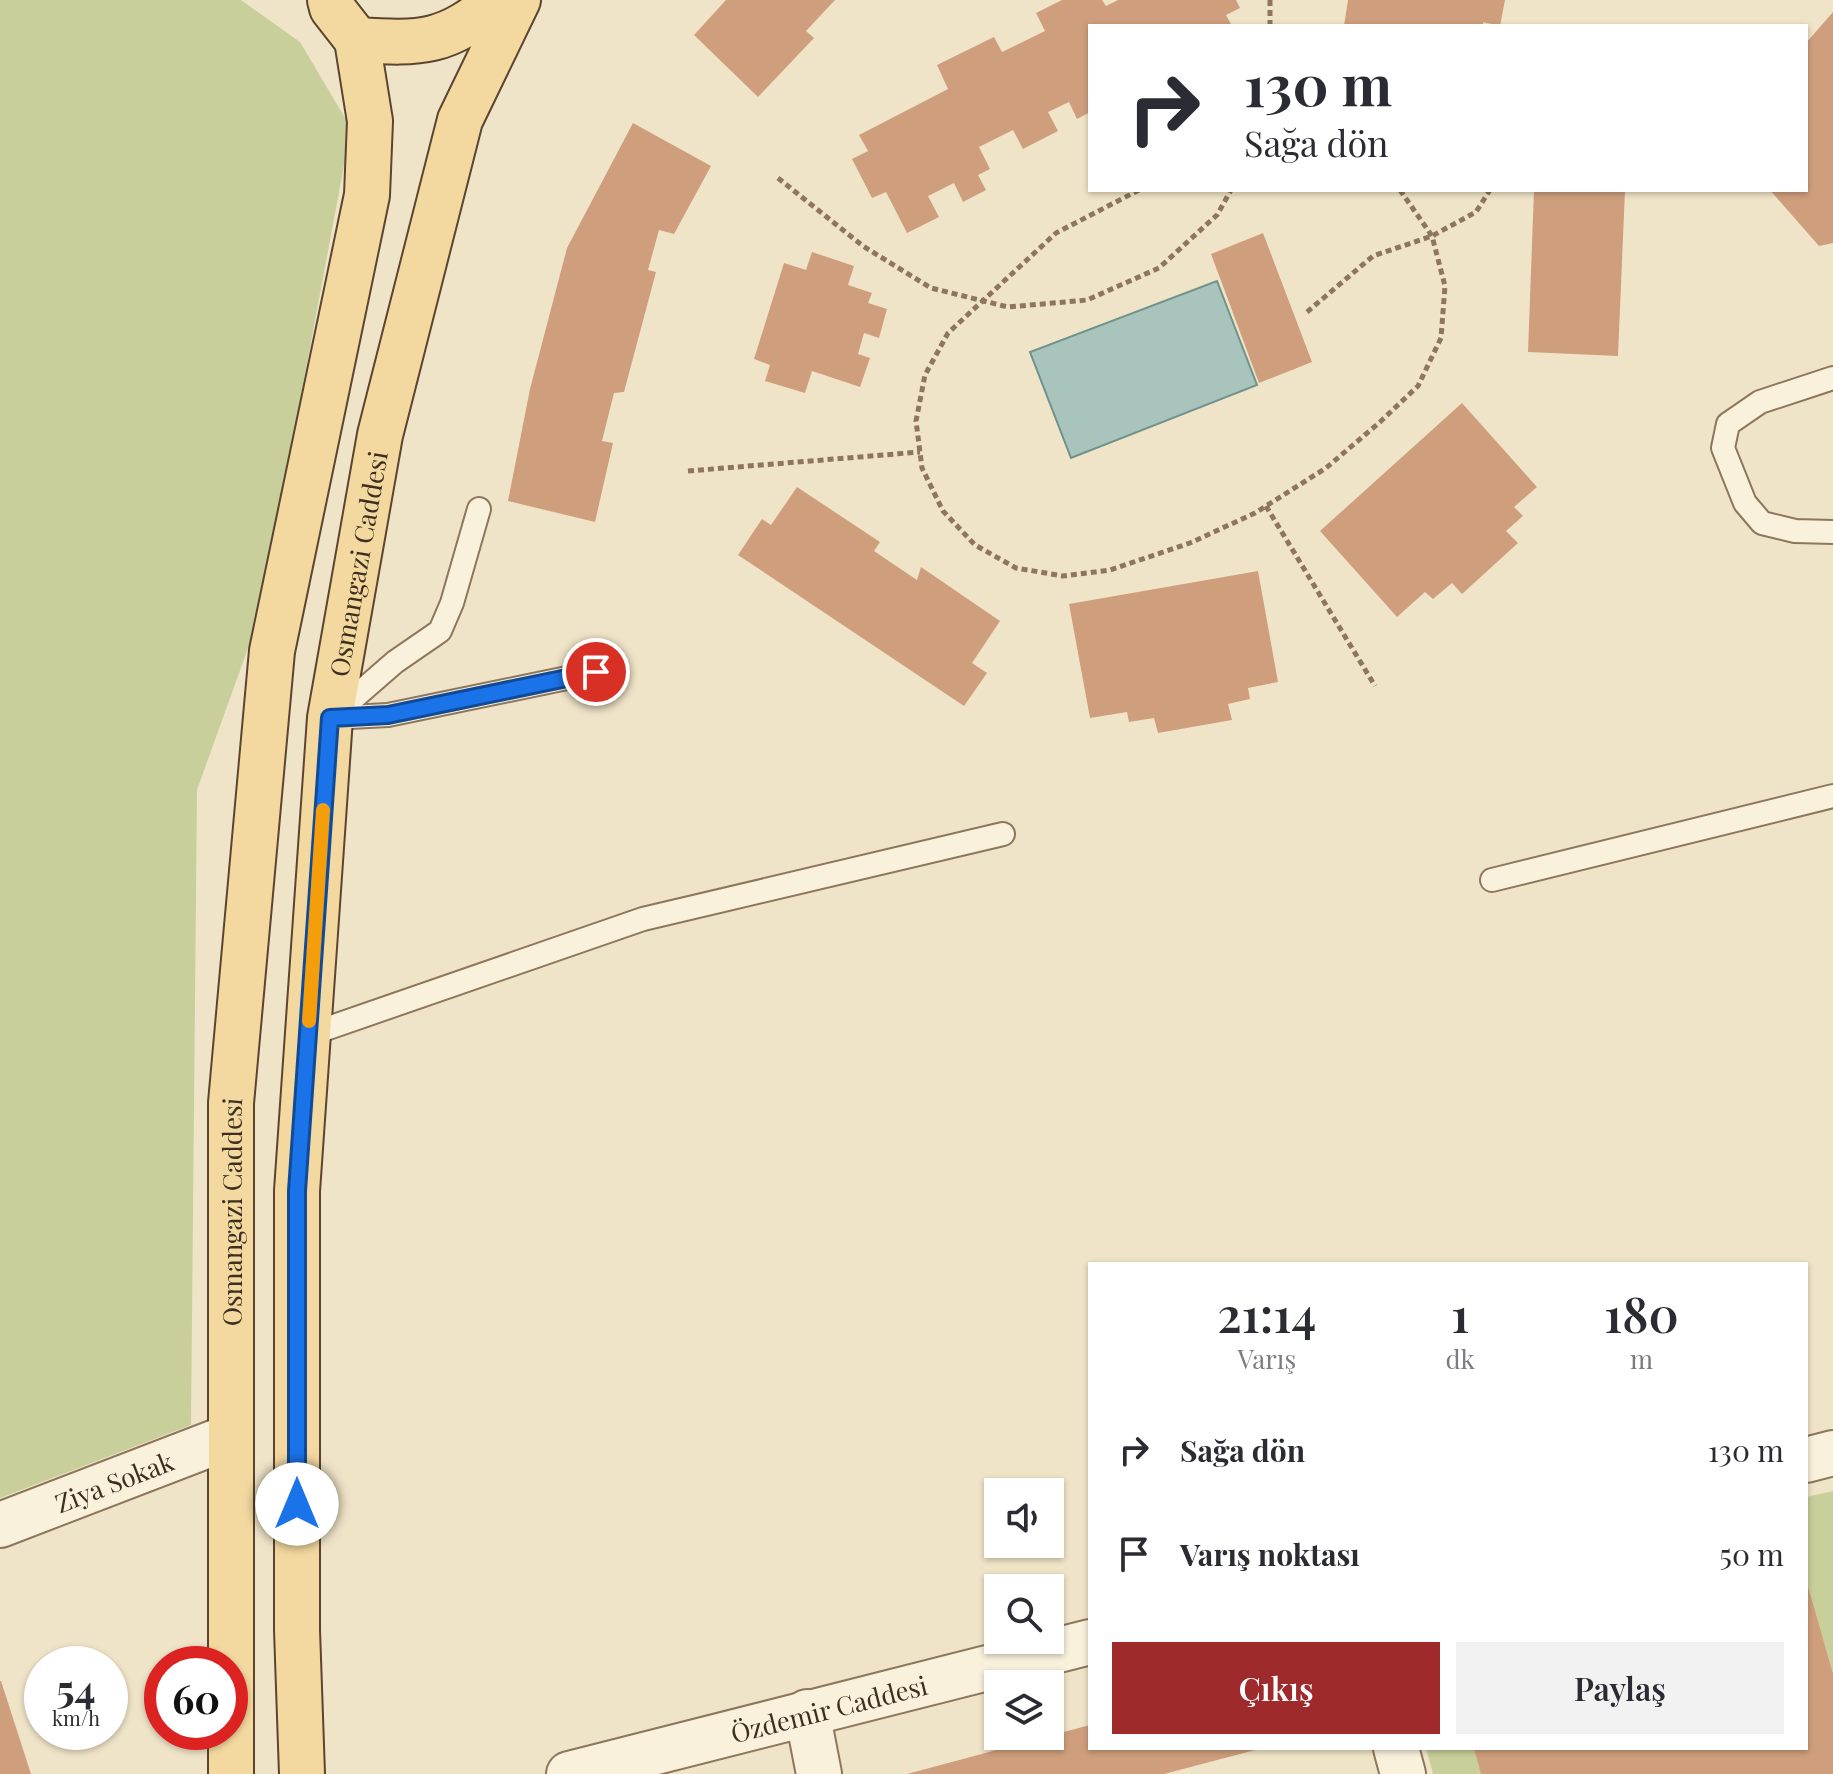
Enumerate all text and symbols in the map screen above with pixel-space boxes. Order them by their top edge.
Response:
text: 130 m [1244,46,1392,121]
icon: right [1112,56,1216,160]
text: Sağa dön [1244,118,1389,166]
street label: Osmangazi Caddesi [320,448,394,679]
pin [562,638,630,706]
icon: arrive [574,650,618,694]
street label: Osmangazi Caddesi [213,1096,249,1326]
text: 21:14 [1217,1281,1316,1345]
text: 1 [1451,1281,1469,1345]
text: 180 [1604,1281,1679,1345]
text: Varış [1237,1341,1296,1376]
text: dk [1446,1341,1475,1376]
text: m [1630,1341,1653,1376]
icon: right [1112,1428,1156,1472]
text: Sağa dön [1180,1430,1305,1470]
text: 130 m [1708,1430,1784,1470]
street label: Ziya Sokak [49,1442,179,1520]
position arrow [255,1462,339,1546]
map controls [984,1478,1064,1750]
button: sound [984,1478,1064,1558]
icon: arrive [1112,1532,1156,1576]
text: Varış noktası [1180,1534,1360,1574]
text: 50 m [1719,1534,1784,1574]
button: search [984,1574,1064,1654]
button: Çıkış [1112,1642,1440,1734]
button: Paylaş [1456,1642,1784,1734]
speed limit sign: 60 [144,1646,248,1750]
text: 54 [56,1661,96,1714]
street label: Özdemir Caddesi [727,1666,931,1750]
button: layers [984,1670,1064,1750]
text: km/h [52,1704,100,1731]

